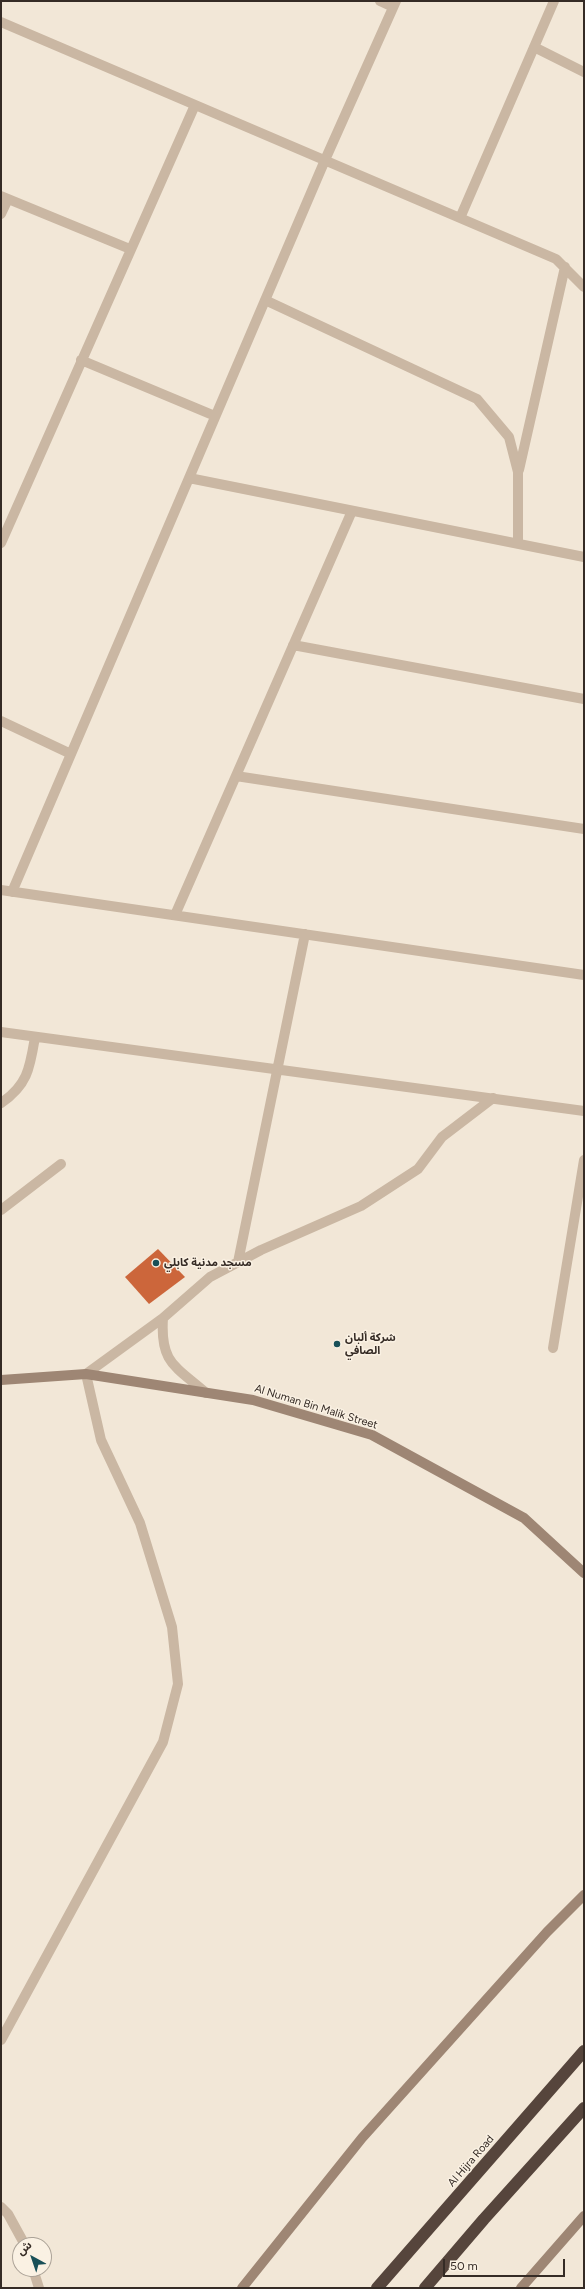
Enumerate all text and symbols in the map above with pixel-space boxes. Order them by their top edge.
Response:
place label: مسجد مدنية كابلي [164,1256,252,1270]
marker: مسجد مدنية كابلي [151,1258,161,1268]
place label: شركة ألبان الصافي [345,1331,396,1357]
marker: شركة ألبان الصافي [332,1339,342,1349]
street label: Al Numan Bin Malik Street [253,1382,379,1432]
street label: Al Hijra Road [445,2133,497,2189]
north arrow [12,2237,52,2277]
text: ش [15,2238,35,2258]
scale bar [445,2251,567,2277]
text: 50 m [450,2259,478,2273]

